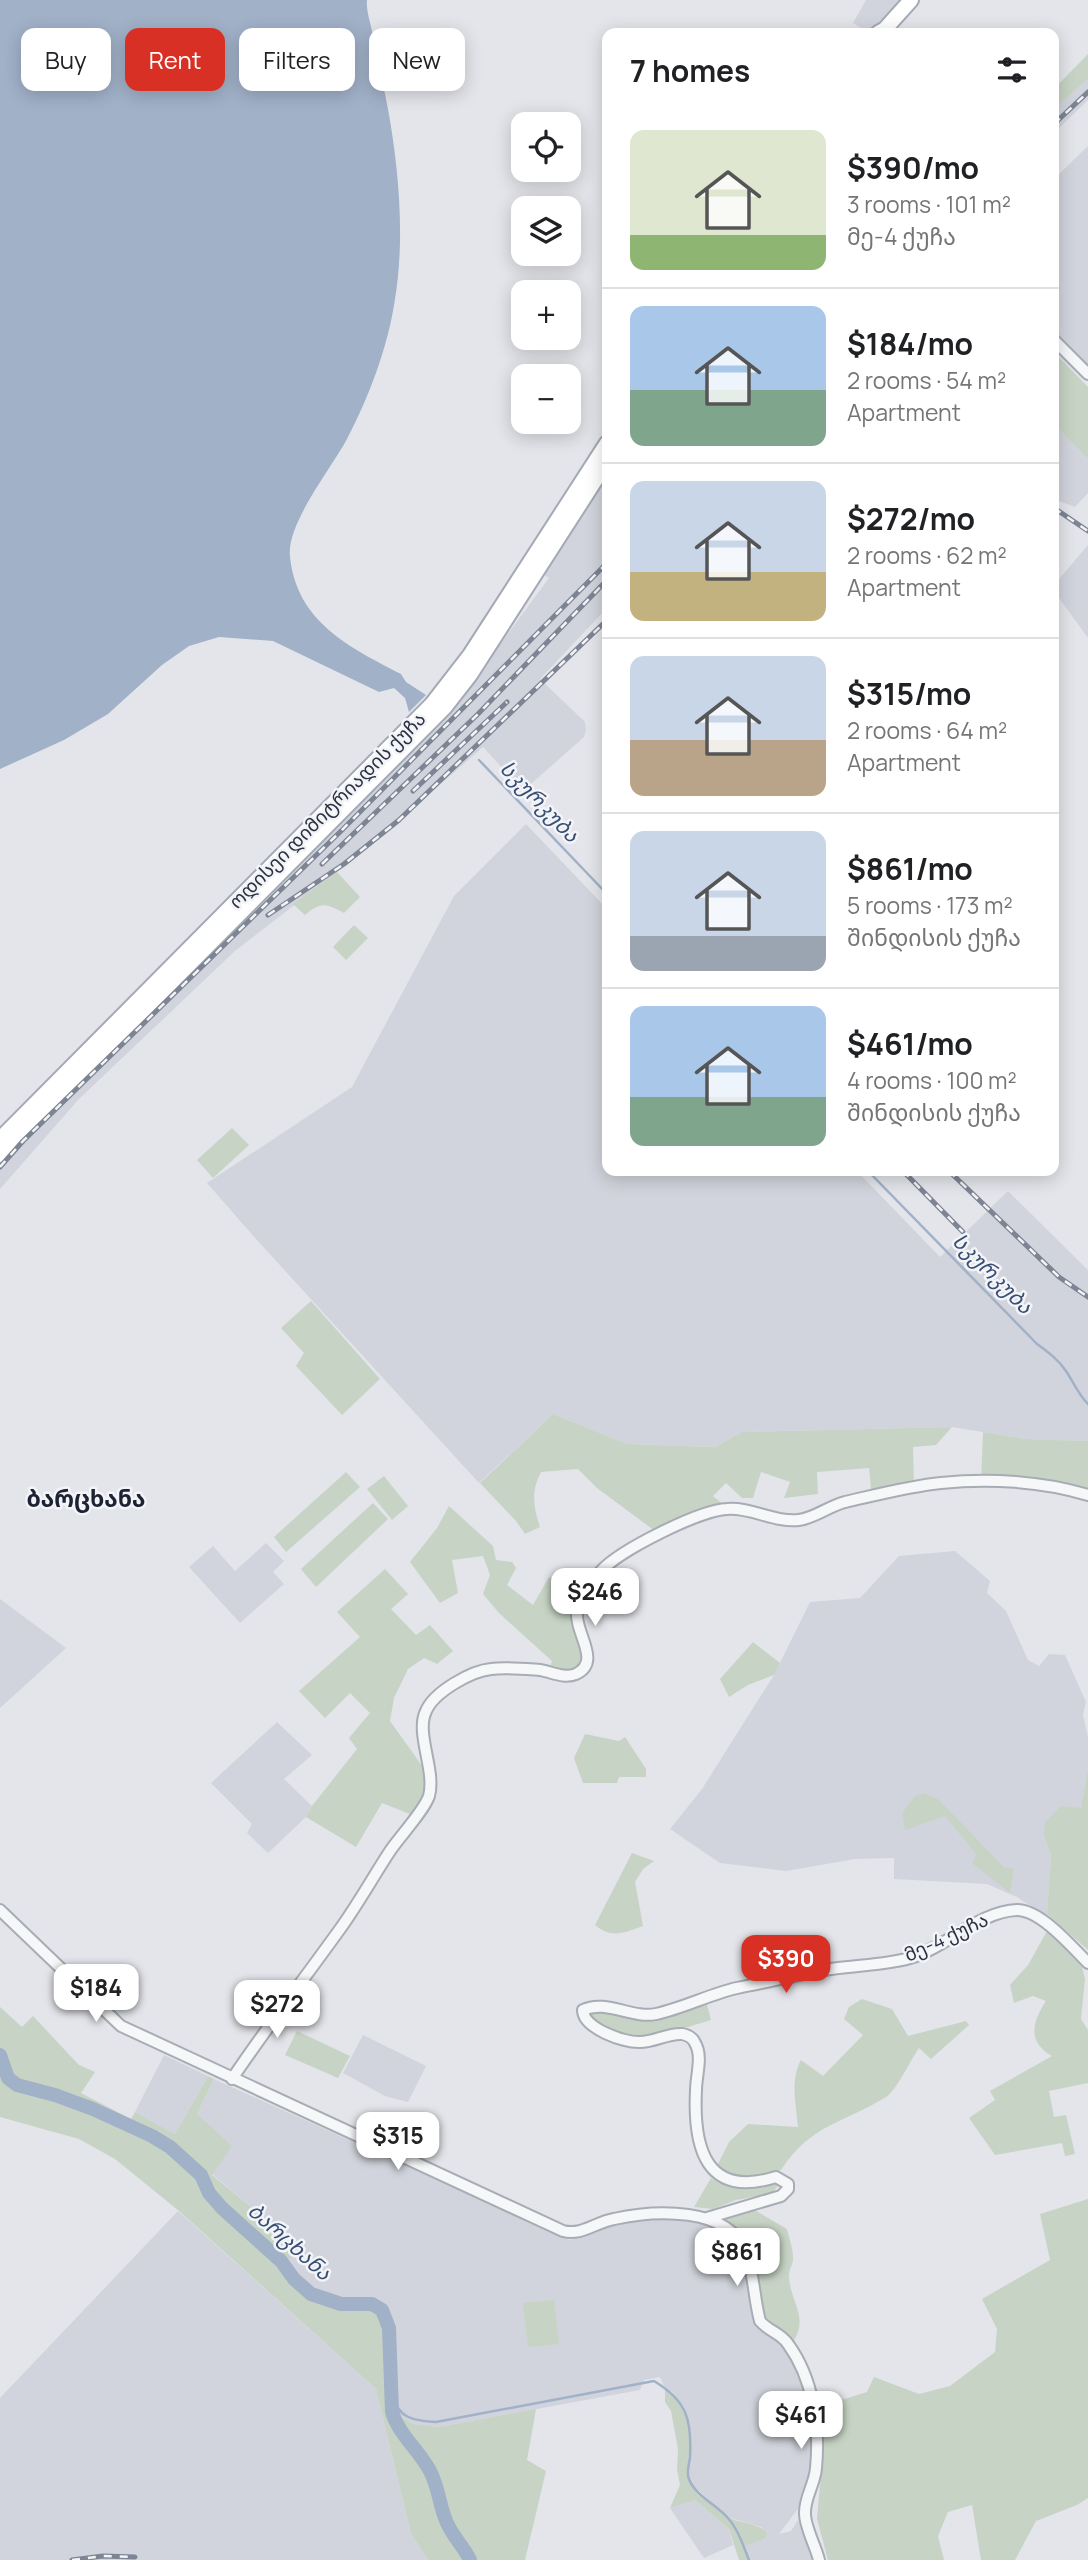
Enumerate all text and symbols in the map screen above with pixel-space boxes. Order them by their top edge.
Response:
chip: Buy [21,28,111,91]
chip: Rent [125,28,225,91]
chip: Filters [239,28,355,91]
chip: New [369,28,465,91]
text: 7 homes [630,50,750,91]
icon: filters [993,51,1031,89]
map controls [511,112,581,434]
button: locate [511,112,581,182]
text: $390/mo [847,147,979,188]
icon: home [686,158,770,242]
text: 3 rooms · 101 m² [847,188,1011,220]
button: layers [511,196,581,266]
text: მე-4 ქუჩა [847,220,956,252]
button: + [511,280,581,350]
text: $184/mo [847,323,973,364]
icon: home [686,334,770,418]
button: − [511,364,581,434]
text: 2 rooms · 54 m² [847,364,1006,396]
text: Apartment [847,396,961,428]
text: $272/mo [847,498,975,539]
icon: home [686,509,770,593]
text: 2 rooms · 62 m² [847,539,1007,571]
text: Apartment [847,571,961,603]
text: $315/mo [847,673,971,714]
icon: home [686,684,770,768]
street label: ოდისეი დიმიტრიადის ქუჩა [223,706,431,914]
text: 2 rooms · 64 m² [847,714,1007,746]
text: Apartment [847,746,961,778]
water label: სკურკუბა [494,754,586,848]
text: $861/mo [847,848,973,889]
icon: home [686,859,770,943]
text: 5 rooms · 173 m² [847,889,1013,921]
text: შინდისის ქუჩა [847,921,1021,953]
text: $461/mo [847,1023,973,1064]
icon: home [686,1034,770,1118]
text: 4 rooms · 100 m² [847,1064,1017,1096]
text: შინდისის ქუჩა [847,1096,1021,1128]
water label: სკურკუბა [947,1227,1040,1320]
district label: ბარცხანა [27,1482,145,1514]
pin: $246 [554,1568,636,1628]
text: $246 [567,1575,623,1607]
street label: მე-4 ქუჩა [900,1906,992,1968]
pin: $390 [745,1936,827,1995]
text: $390 [757,1942,815,1974]
pin: $184 [55,1965,137,2024]
text: $184 [70,1971,122,2003]
pin: $272 [236,1980,318,2040]
text: $272 [250,1987,304,2019]
pin: $315 [357,2112,439,2172]
text: $315 [372,2119,424,2151]
water label: ბარცხანა [242,2196,338,2286]
pin: $861 [696,2228,778,2288]
text: $861 [711,2235,763,2267]
pin: $461 [760,2392,842,2451]
text: $461 [775,2398,827,2430]

